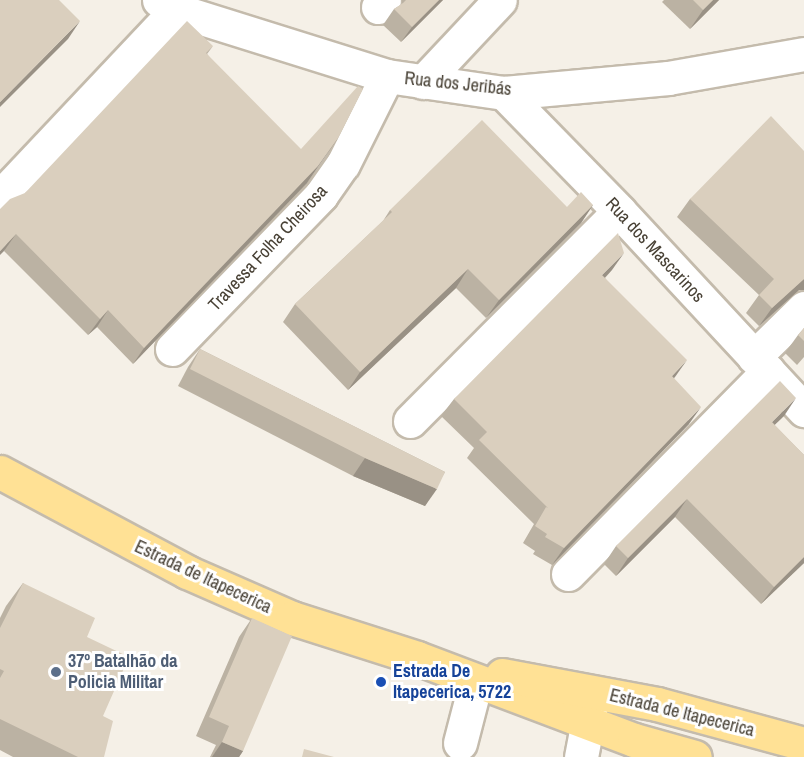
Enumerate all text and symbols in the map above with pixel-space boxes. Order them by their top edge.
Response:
street label: Rua dos Jeribás [403,68,513,100]
street label: Travessa Folha Cheirosa [204,180,332,316]
street label: Rua dos Mascarinos [601,193,709,307]
street label: Estrada de Itapecerica [131,536,275,618]
place label: 37º Batalhão da Policia Militar [68,651,178,694]
place label: Estrada De Itapecerica, 5722 [393,661,511,704]
marker: 37º Batalhão da Policia Militar [49,665,63,679]
marker: Estrada De Itapecerica, 5722 [374,675,388,689]
street label: Estrada de Itapecerica [607,685,757,741]

